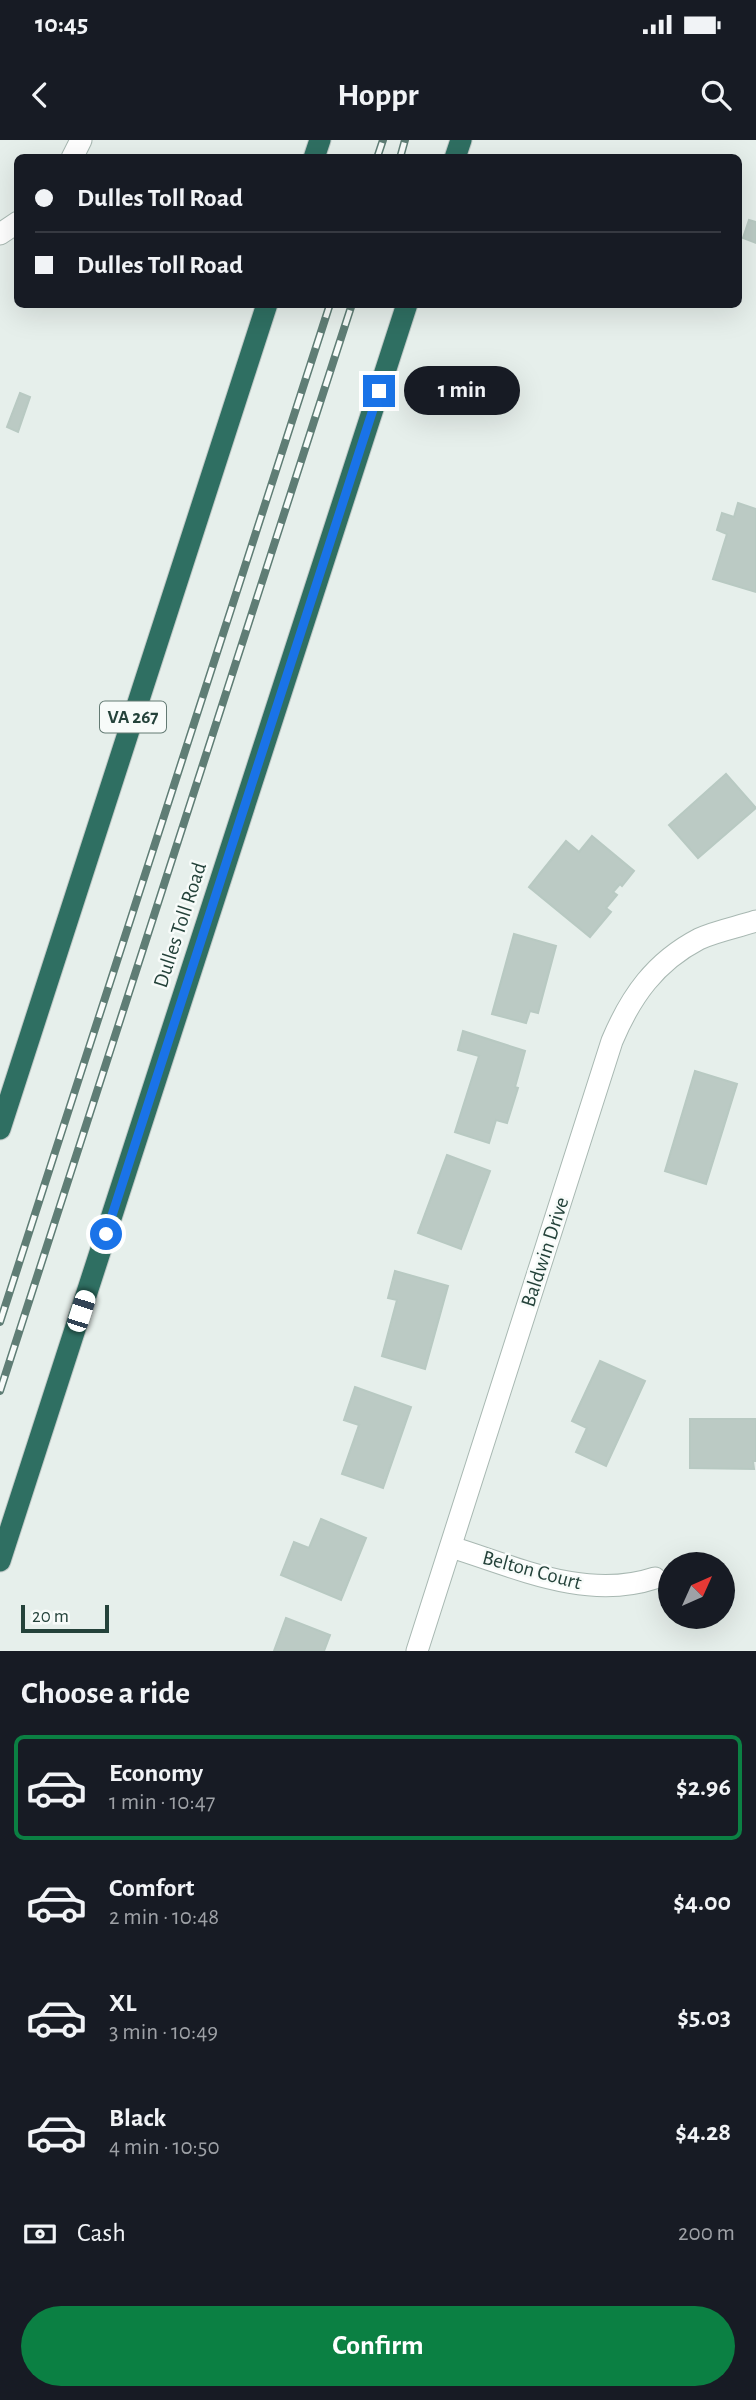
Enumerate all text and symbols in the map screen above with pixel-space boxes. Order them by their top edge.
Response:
text: 10:45 [35,11,88,37]
icon: back [21,76,59,114]
icon: search [697,76,735,114]
text: Hoppr [337,79,419,111]
text: Dulles Toll Road [77,185,243,211]
text: Dulles Toll Road [77,252,243,278]
callout: 1 min [404,366,519,416]
route end [363,375,395,407]
text: 1 min [438,379,486,402]
road number: VA 267 [100,702,166,732]
street label: Dulles Toll Road [150,860,210,990]
street label: Baldwin Drive [517,1194,573,1310]
route start [90,1218,122,1250]
car [65,1288,98,1334]
street label: Belton Court [480,1547,584,1593]
north arrow [658,1552,735,1629]
map controls [658,1552,735,1629]
scale bar [21,1602,108,1634]
text: 20 m [32,1607,69,1626]
text: Choose a ride [21,1677,190,1709]
icon: car [25,1756,88,1819]
text: Economy [109,1760,203,1786]
text: $2.96 [676,1774,731,1800]
text: 1 min · 10:47 [109,1791,215,1814]
icon: car [25,1871,88,1934]
text: Comfort [109,1875,194,1901]
text: $4.00 [673,1889,731,1915]
text: 2 min · 10:48 [109,1906,219,1929]
icon: car [25,1986,88,2049]
text: XL [109,1990,136,2016]
text: $5.03 [677,2004,731,2030]
text: 3 min · 10:49 [109,2021,218,2044]
icon: car [25,2101,88,2164]
text: Black [109,2105,166,2131]
text: $4.28 [675,2119,731,2145]
text: 4 min · 10:50 [109,2136,220,2159]
icon: cash [21,2215,59,2253]
text: Cash [77,2220,126,2246]
text: 200 m [678,2222,735,2245]
button: Confirm [21,2306,735,2386]

